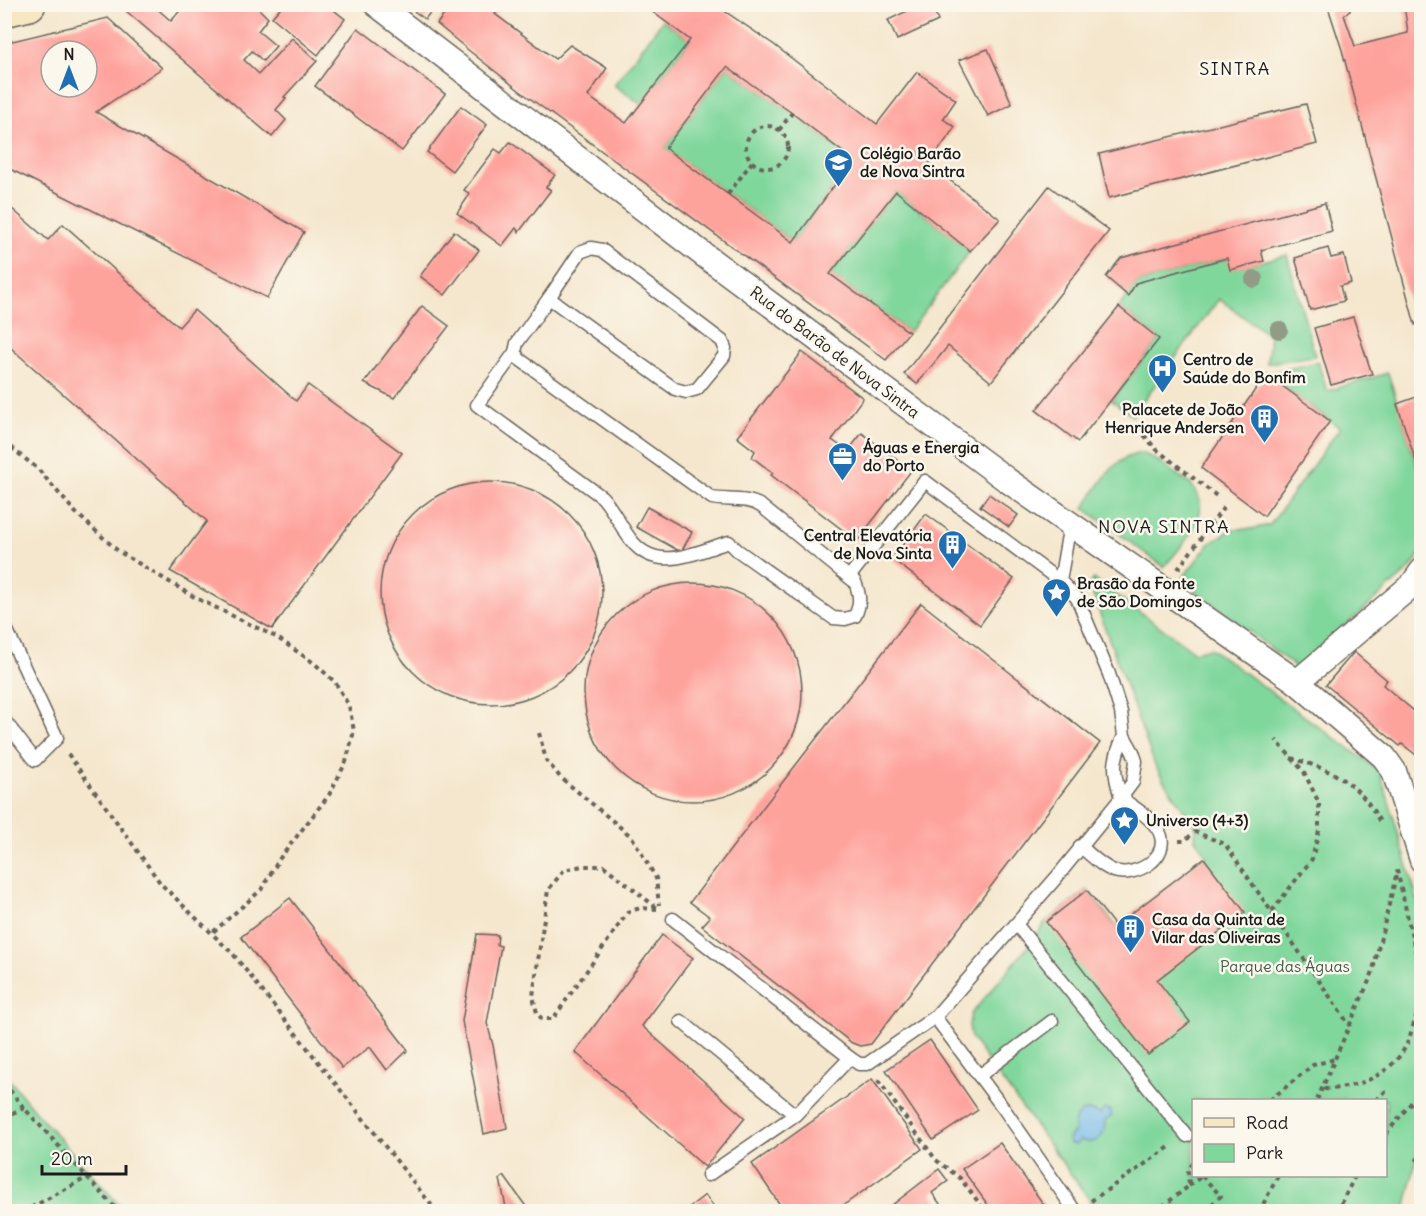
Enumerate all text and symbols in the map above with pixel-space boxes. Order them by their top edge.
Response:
north arrow [39,39,99,99]
text: N [63,44,75,64]
district label: SINTRA [1199,57,1271,80]
place label: Colégio Barão de Nova Sintra [860,143,965,181]
school or university icon: Colégio Barão de Nova Sintra [823,146,855,188]
street label: Rua do Barão de Nova Sintra [746,282,924,422]
place label: Centro de Saúde do Bonfim [1183,349,1306,387]
hospital icon: Centro de Saúde do Bonfim [1146,352,1178,394]
place label: Palacete de João Henrique Andersen [1105,399,1244,438]
building icon: Palacete de João Henrique Andersen [1249,402,1281,444]
place label: Águas e Energia do Porto [863,437,979,475]
office icon: Águas e Energia do Porto [826,440,858,482]
district label: NOVA SINTRA [1098,515,1230,538]
place label: Central Elevatória de Nova Sinta [804,525,932,563]
building icon: Central Elevatória de Nova Sinta [937,528,969,570]
place label: Brasão da Fonte de São Domingos [1077,573,1202,612]
place icon: Brasão da Fonte de São Domingos [1040,576,1072,618]
place icon: Universo (4+3) [1109,804,1141,846]
place label: Universo (4+3) [1146,810,1249,831]
place label: Casa da Quinta de Vilar das Oliveiras [1152,909,1285,947]
building icon: Casa da Quinta de Vilar das Oliveiras [1115,912,1147,954]
park label: Parque das Águas [1220,956,1350,976]
legend [1192,1099,1387,1177]
text: Road [1246,1111,1289,1134]
scale bar [42,1138,126,1176]
text: Park [1246,1141,1283,1164]
text: 20 m [51,1147,93,1170]

